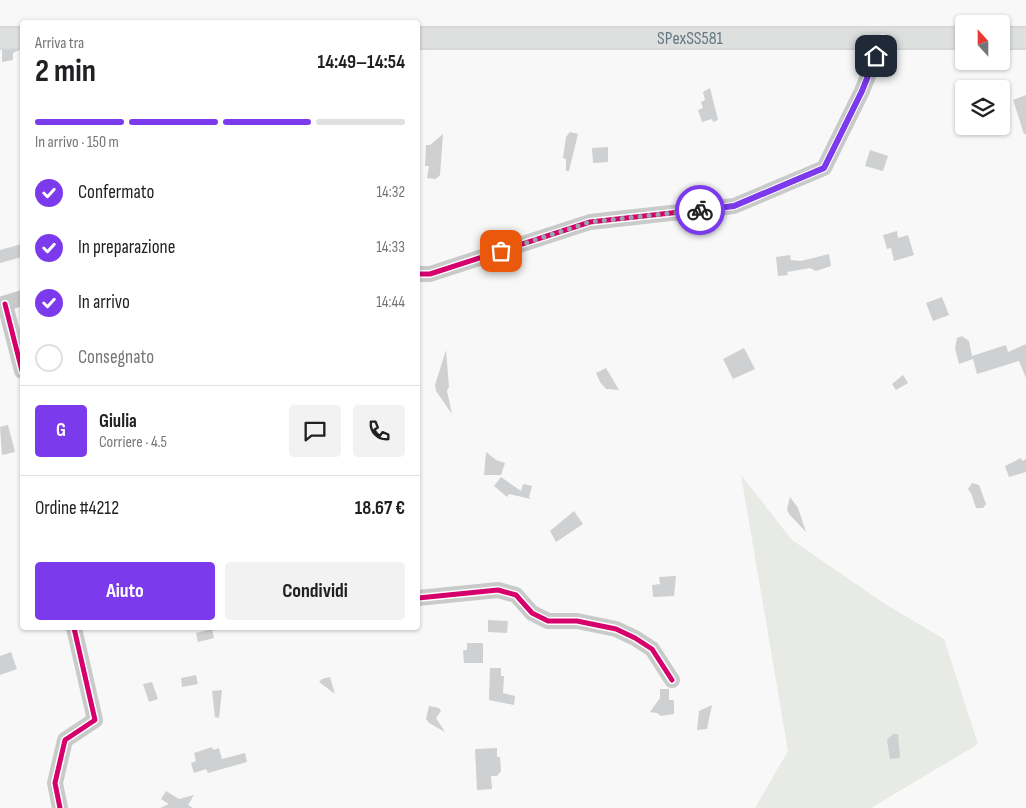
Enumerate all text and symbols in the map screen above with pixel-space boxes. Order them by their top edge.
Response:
north arrow [955,15,1010,70]
map controls [955,15,1010,135]
street label: SPexSS581 [657,28,724,49]
text: Arriva tra [35,34,84,53]
pin [855,35,897,77]
icon: home [862,42,890,70]
text: 14:49–14:54 [318,51,405,74]
text: 2 min [35,52,96,91]
button: layers [955,80,1010,135]
text: In arrivo · 150 m [35,133,119,152]
icon: check [35,179,63,207]
text: Confermato [78,181,154,204]
text: 14:32 [376,183,405,202]
courier [675,185,725,235]
icon: bike [686,196,714,224]
pin [480,230,522,272]
icon: check [35,234,63,262]
text: In preparazione [78,236,175,259]
icon: bag [487,237,515,265]
text: 14:33 [376,238,405,257]
icon: check [35,289,63,317]
text: In arrivo [78,291,130,314]
text: 14:44 [376,293,405,312]
text: Consegnato [78,346,154,369]
button: chat [289,405,341,457]
button: phone [353,405,405,457]
text: Giulia [99,410,137,433]
text: G [56,419,66,442]
text: Corriere · 4.5 [99,433,167,452]
text: Ordine #4212 [35,497,119,520]
text: 18.67 € [355,497,405,520]
button: Aiuto [35,562,215,620]
button: Condividi [225,562,405,620]

